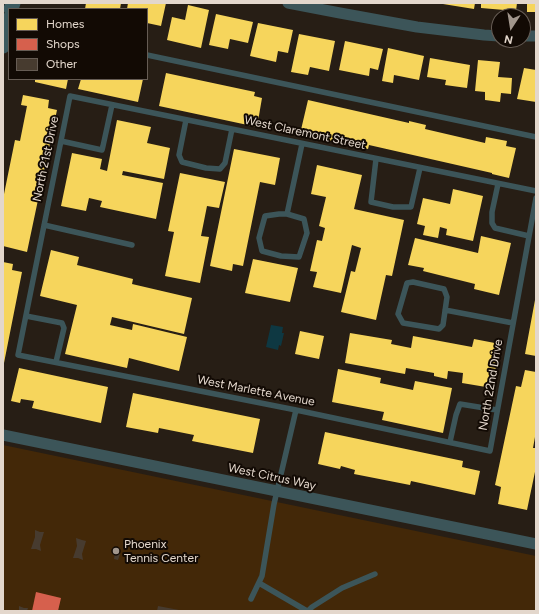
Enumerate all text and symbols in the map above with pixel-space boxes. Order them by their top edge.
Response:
legend [8,8,148,80]
north arrow [491,8,531,48]
text: Homes [46,17,84,31]
text: N [503,32,514,46]
text: Shops [46,37,80,51]
text: Other [46,57,77,71]
street label: West Claremont Street [243,113,367,153]
street label: North 21st Drive [30,115,62,203]
street label: North 22nd Drive [476,338,506,432]
street label: West Marlette Avenue [196,373,316,409]
street label: West Citrus Way [227,461,317,493]
place label: Phoenix Tennis Center [124,537,198,565]
marker: Phoenix Tennis Center [111,546,121,556]

